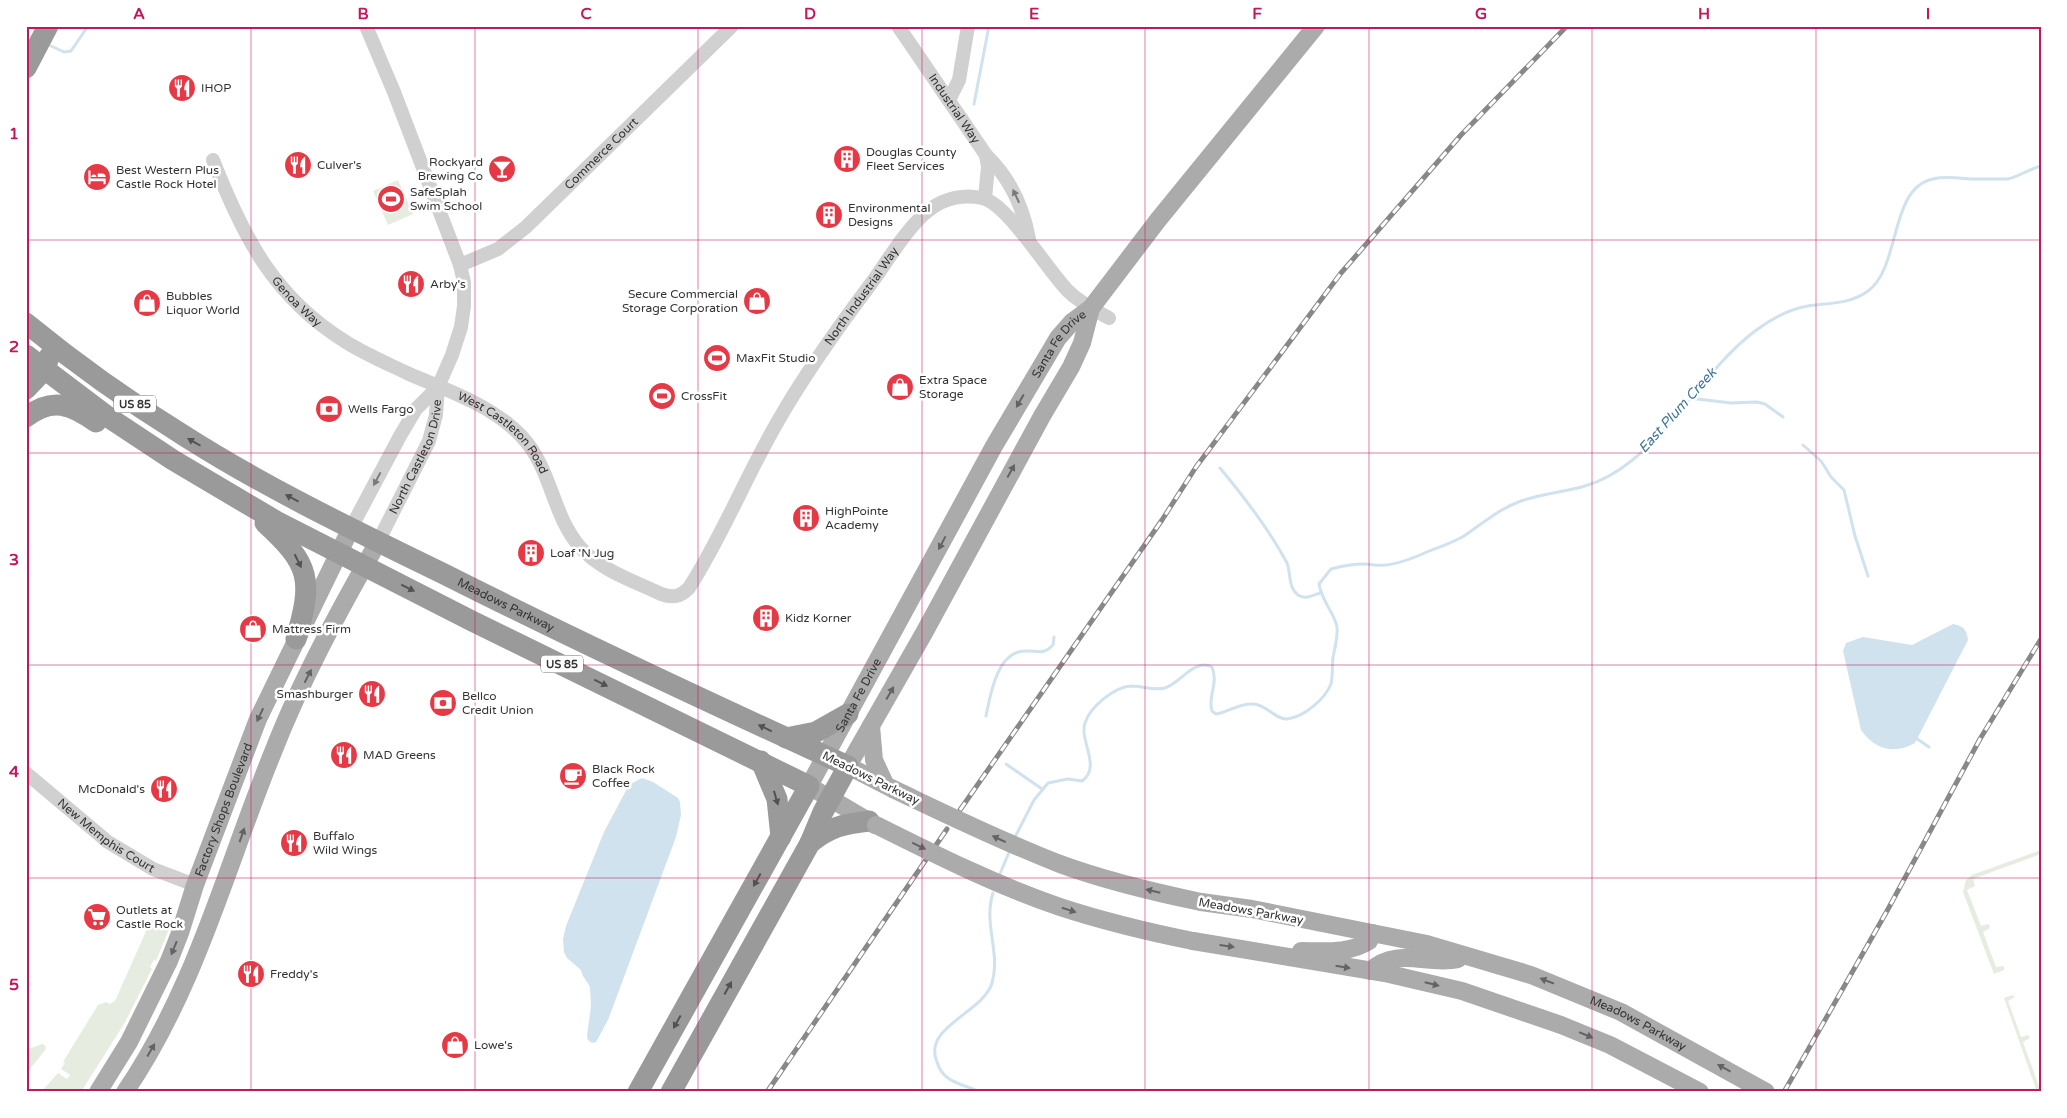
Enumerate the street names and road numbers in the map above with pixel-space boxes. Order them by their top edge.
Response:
street label: Industrial Way [926,71,983,146]
street label: Commerce Court [562,114,641,192]
street label: North Industrial Way [822,244,902,348]
street label: Genoa Way [269,274,325,330]
street label: Santa Fe Drive [1029,307,1089,381]
street label: West Castleton Road [455,388,551,476]
road number: US 85 [114,396,156,412]
street label: North Castleton Drive [386,399,444,516]
street label: Meadows Parkway [455,575,557,635]
road number: US 85 [541,656,583,672]
street label: Santa Fe Drive [833,656,884,735]
street label: Factory Shops Boulevard [192,741,255,878]
street label: Meadows Parkway [820,748,922,808]
street label: New Memphis Court [55,796,158,876]
street label: Meadows Parkway [1197,895,1305,927]
street label: Meadows Parkway [1588,993,1689,1054]

